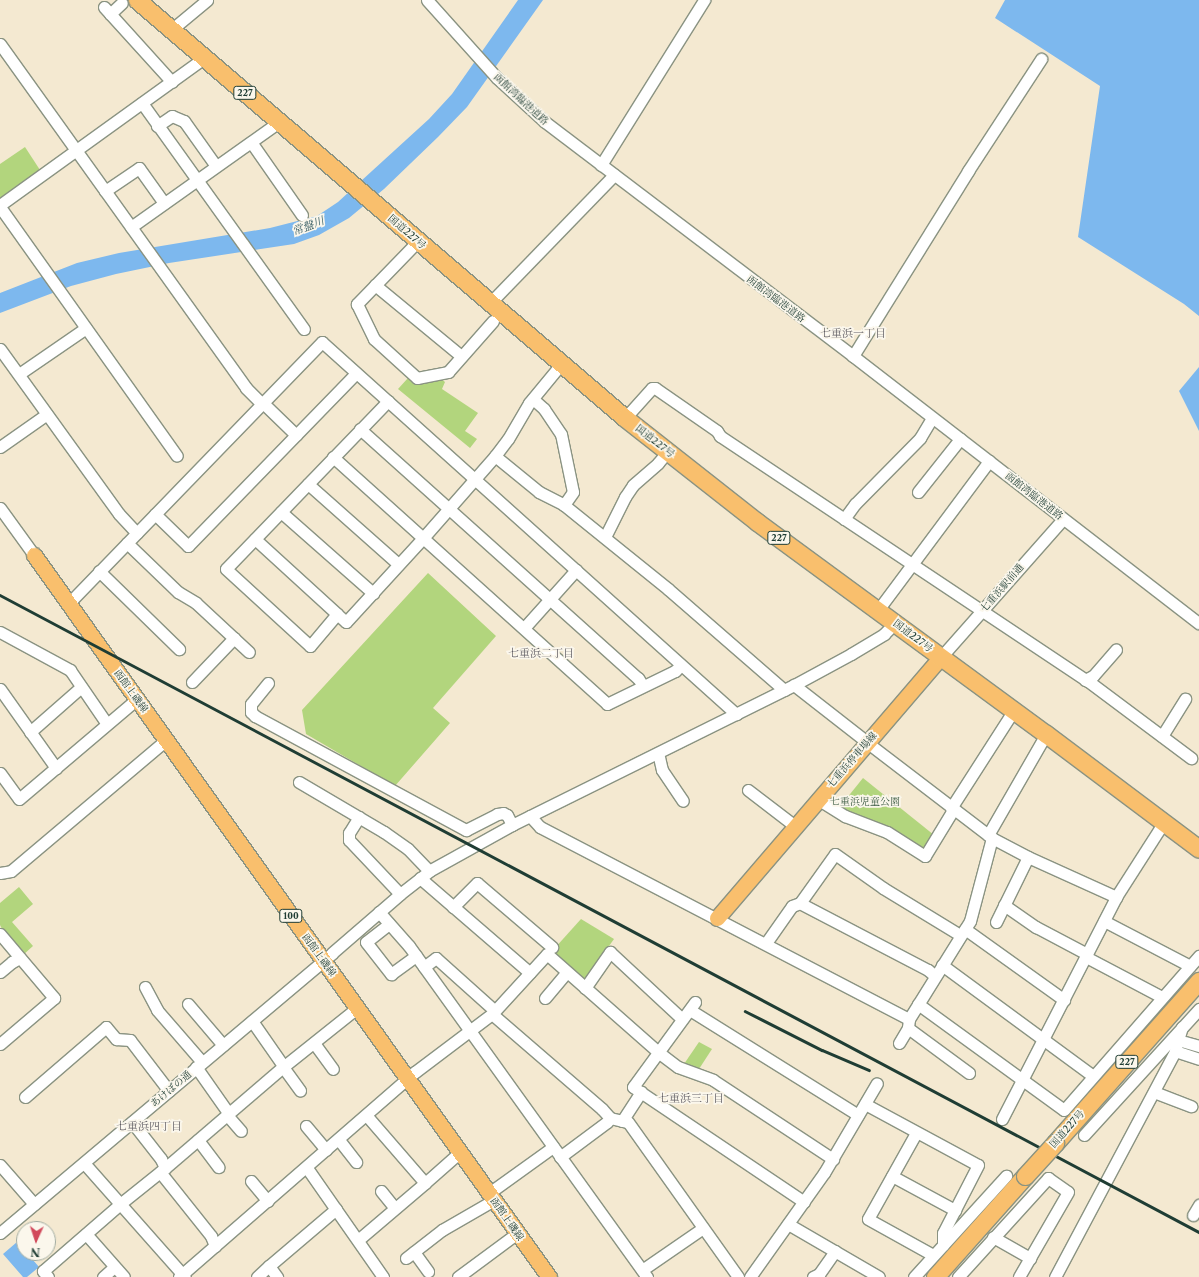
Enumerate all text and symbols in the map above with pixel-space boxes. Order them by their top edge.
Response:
street label: 函館湾臨港道路 [491,71,551,127]
road number: 227 [233,86,257,100]
street label: 国道227号 [386,212,428,252]
water label: 常盤川 [290,214,326,238]
street label: 函館湾臨港道路 [744,273,808,325]
district label: 七重浜一丁目 [820,326,886,340]
street label: 国道227号 [633,422,677,460]
street label: 函館湾臨港道路 [1003,470,1065,522]
road number: 227 [767,531,791,545]
street label: 七重浜駅前通 [978,561,1026,615]
street label: 国道227号 [891,617,935,655]
district label: 七重浜二丁目 [508,646,574,660]
street label: 函館上磯線 [111,667,151,715]
street label: 七重浜停車場線 [825,730,879,790]
park label: 七重浜児童公園 [830,796,900,808]
road number: 100 [279,909,303,923]
street label: 函館上磯線 [299,931,339,979]
road number: 227 [1115,1055,1139,1069]
street label: あけぼの通 [148,1068,194,1110]
district label: 七重浜三丁目 [658,1091,724,1105]
street label: 国道227号 [1047,1108,1087,1150]
district label: 七重浜四丁目 [116,1119,182,1133]
street label: 函館上磯線 [488,1195,526,1243]
north arrow [16,1221,56,1261]
text: N [30,1245,41,1259]

